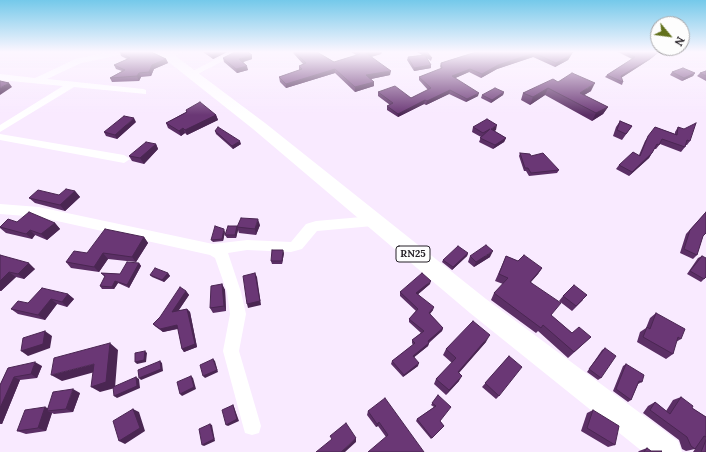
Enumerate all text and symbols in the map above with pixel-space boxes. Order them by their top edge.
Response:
north arrow [650,16,690,56]
text: N [671,34,688,48]
road number: RN25 [396,246,430,262]

